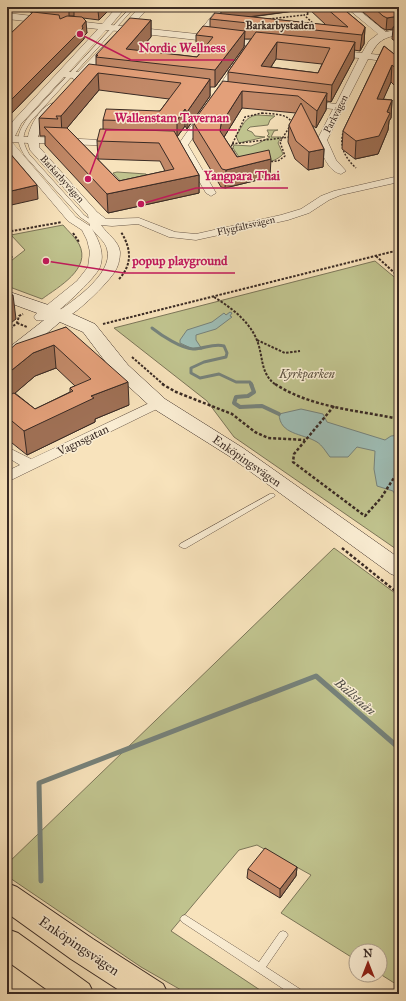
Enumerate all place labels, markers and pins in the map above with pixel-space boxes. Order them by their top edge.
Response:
callout: Nordic Wellness [131,35,234,60]
callout: Wallenstam Tavernan [106,105,237,130]
callout: Yangpara Thai [196,163,288,188]
callout: popup playground [124,248,235,273]

